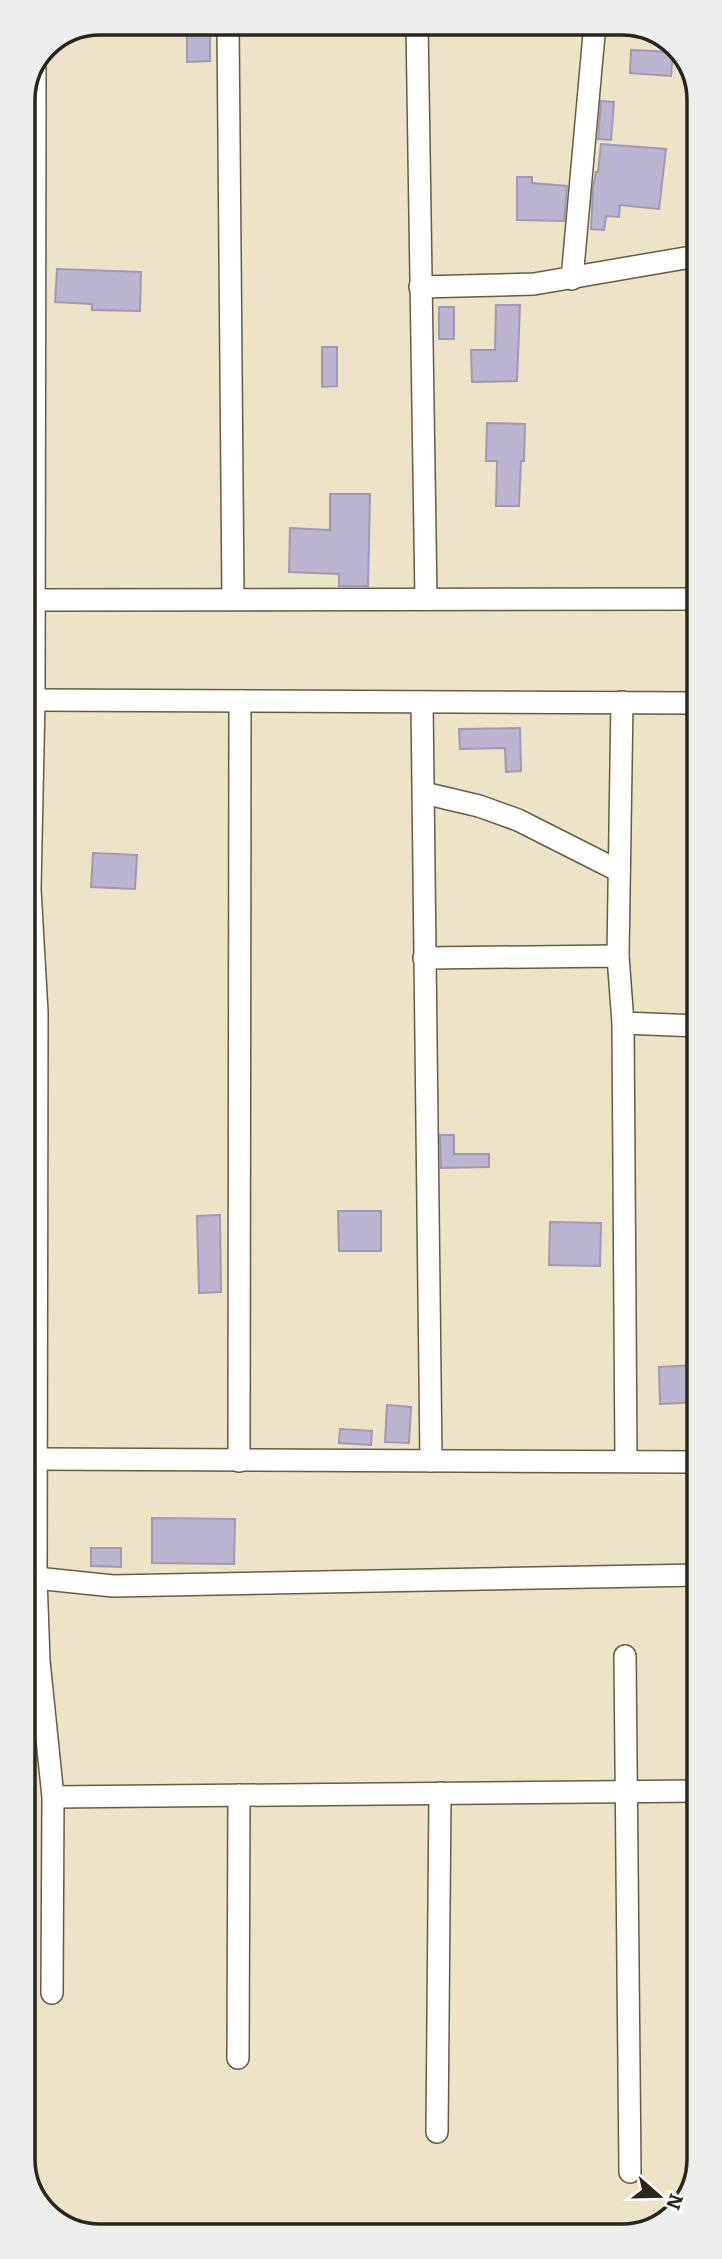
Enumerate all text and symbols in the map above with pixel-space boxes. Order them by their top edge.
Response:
north arrow [624,2161,694,2231]
text: N [661,2191,688,2213]

